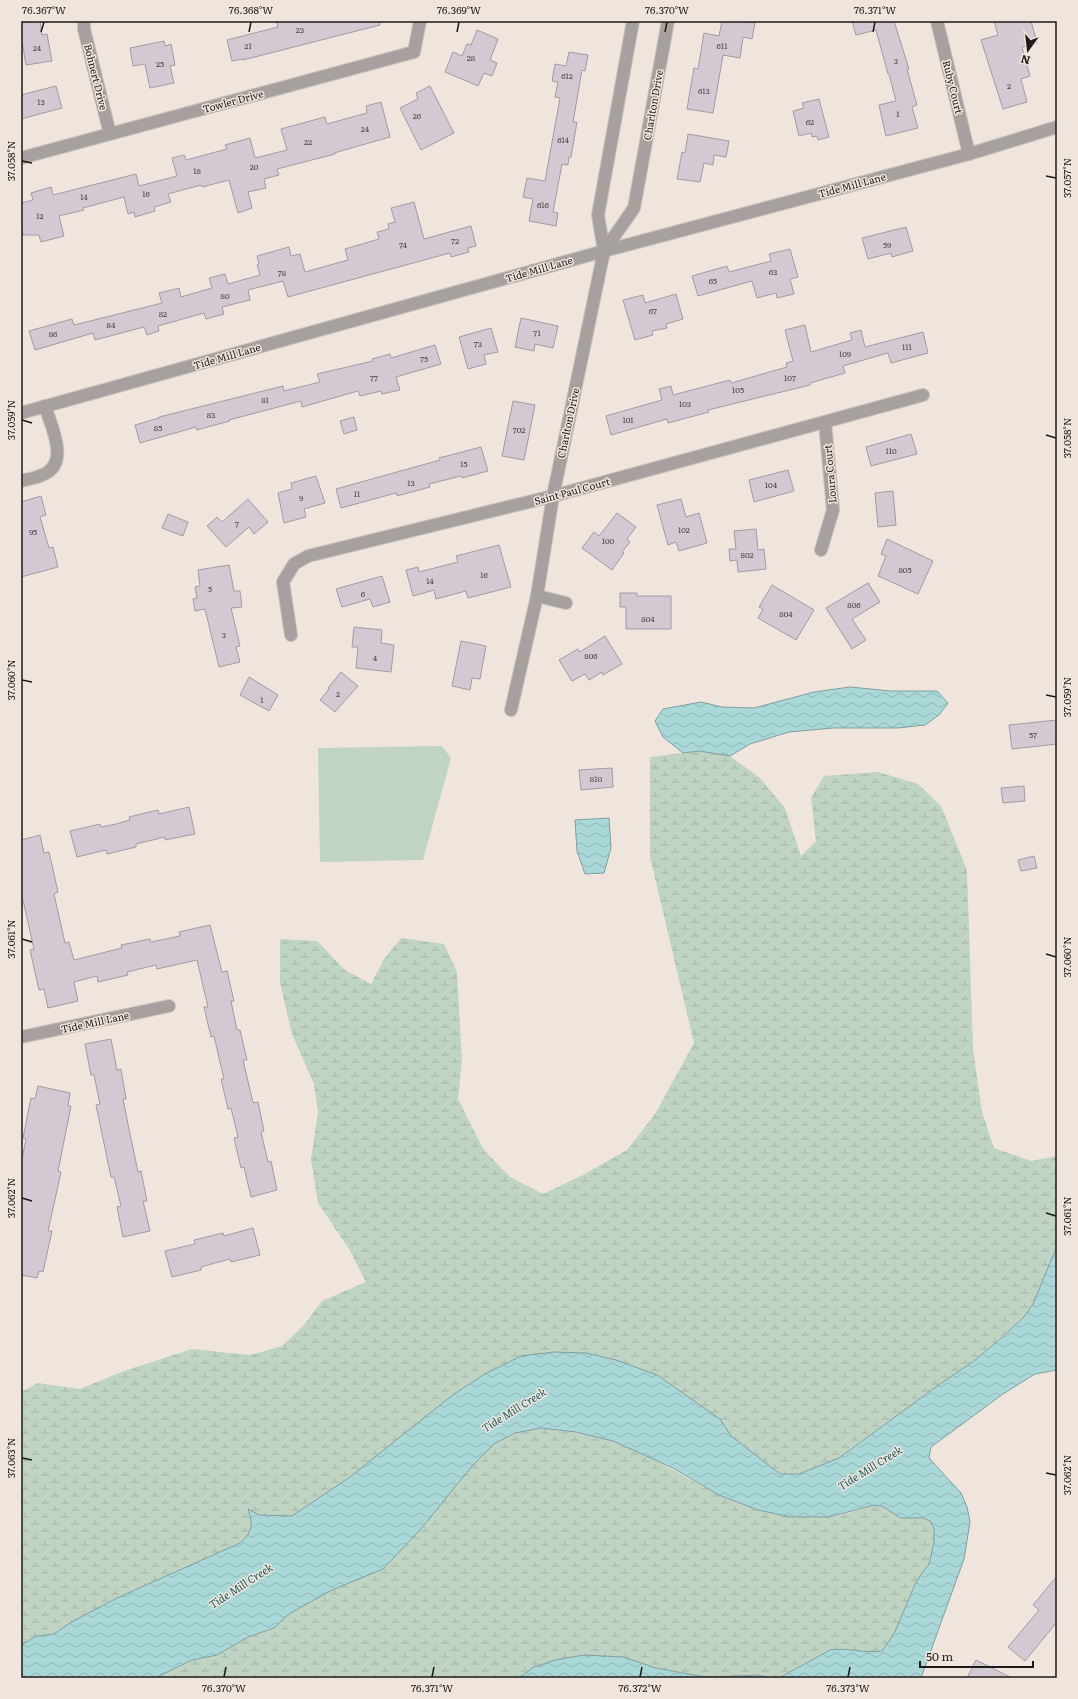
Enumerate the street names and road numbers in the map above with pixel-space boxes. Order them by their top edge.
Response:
street label: Bohnert Drive [81,42,112,111]
street label: Ruby Court [940,59,967,115]
street label: Charlton Drive [639,69,666,141]
street label: Towler Drive [201,85,265,116]
street label: Tide Mill Lane [817,168,887,201]
street label: Tide Mill Lane [504,252,574,285]
street label: Tide Mill Lane [192,339,262,372]
street label: Charlton Drive [553,386,582,459]
street label: Loura Court [819,444,840,504]
street label: Saint Paul Court [532,473,611,508]
street label: Tide Mill Lane [59,1007,130,1036]

